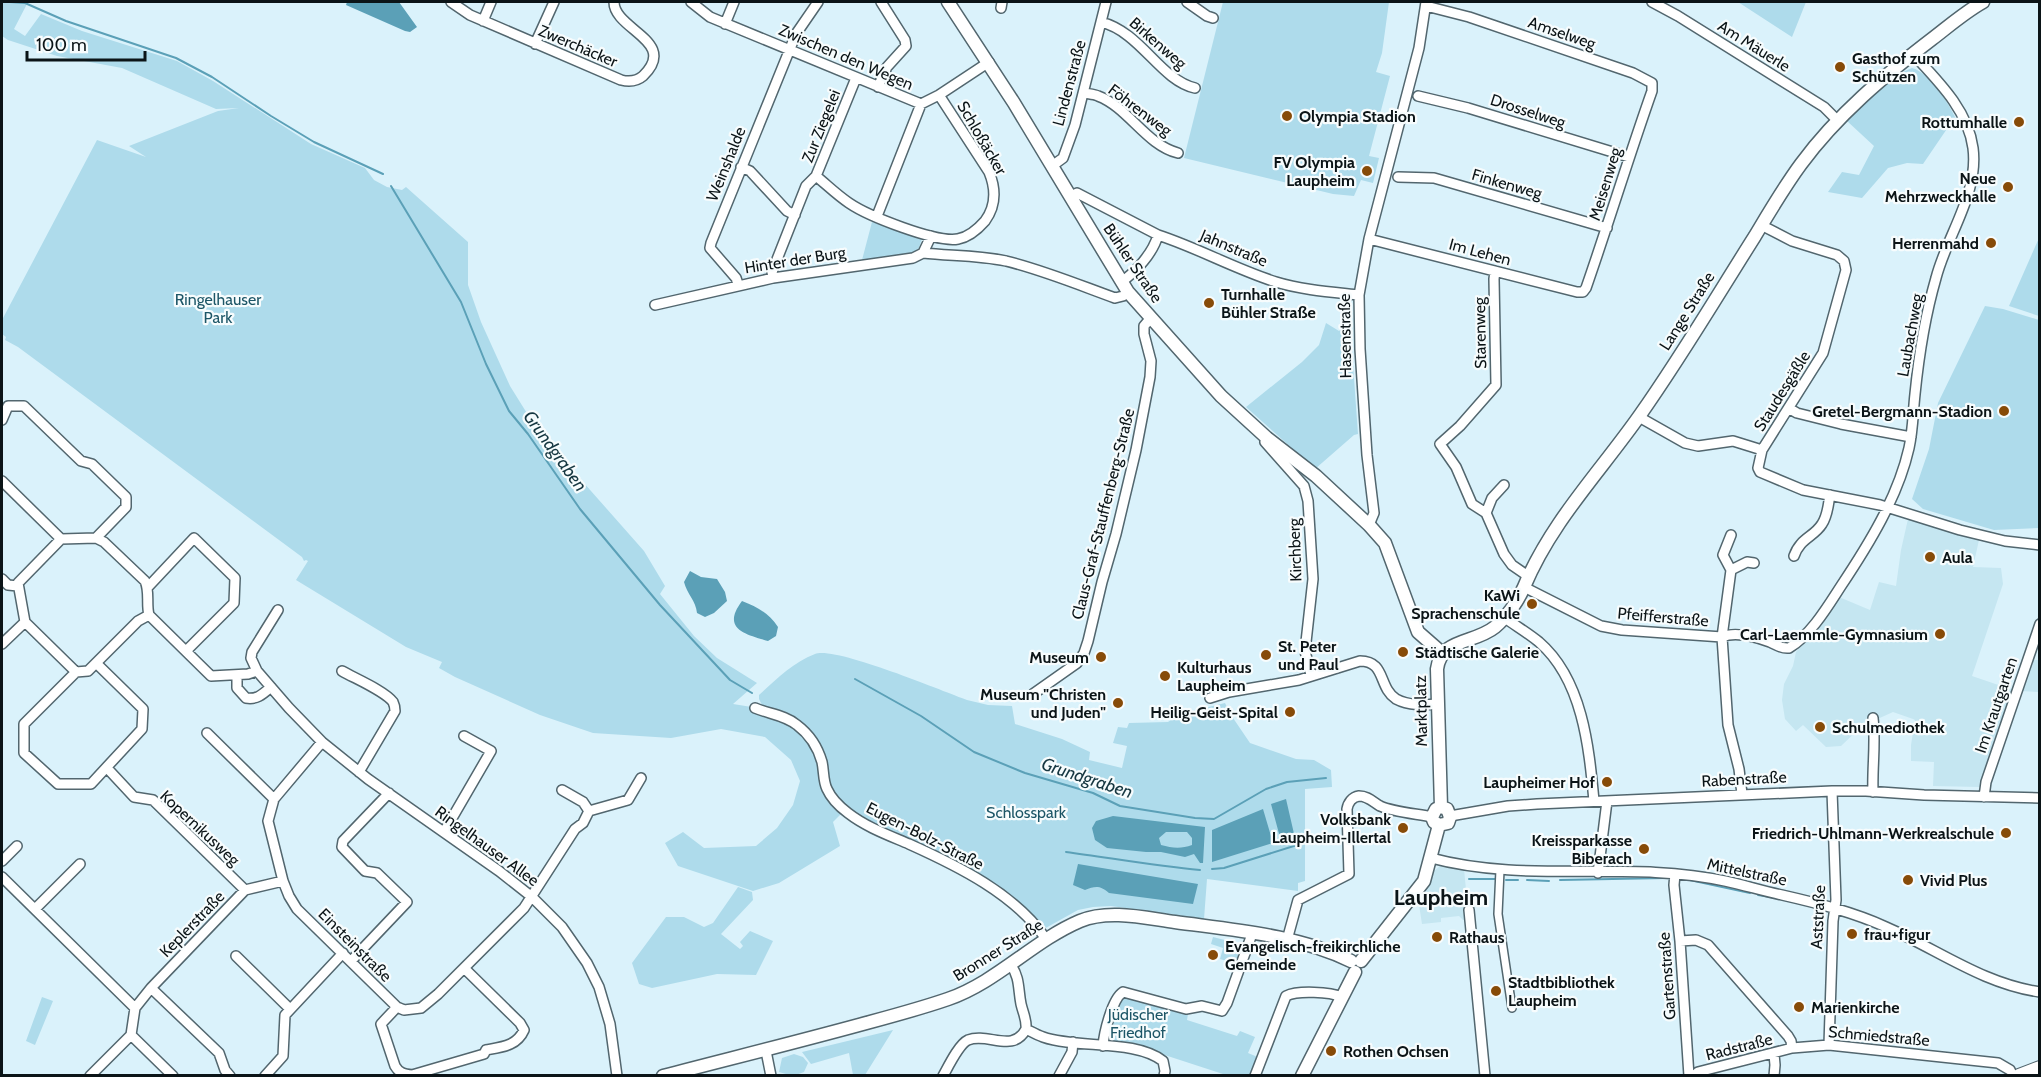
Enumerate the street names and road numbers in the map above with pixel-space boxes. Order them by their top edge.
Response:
street label: Birkenweg [1126,13,1191,74]
street label: Amselweg [1526,13,1599,54]
street label: Am Mäuerle [1714,16,1794,76]
street label: Zwischen den Wegen [776,20,916,94]
street label: Zwerchäcker [536,21,621,72]
street label: Lindenstraße [1048,38,1090,128]
street label: Föhrenweg [1104,80,1176,141]
street label: Zur Ziegelei [798,87,844,165]
street label: Drosselweg [1488,90,1569,132]
street label: Schloßäcker [953,98,1011,179]
street label: Weinshalde [702,124,750,204]
street label: Meisenweg [1585,144,1625,223]
street label: Finkenweg [1470,165,1545,203]
street label: Bühler Straße [1100,220,1166,306]
street label: Jahnstraße [1197,225,1270,271]
street label: Im Lehen [1447,235,1513,269]
street label: Hinter der Burg [743,242,848,277]
street label: Lange Straße [1655,268,1719,354]
street label: Laubachweg [1893,291,1927,378]
street label: Hasenstraße [1335,294,1355,378]
street label: Starenweg [1470,296,1490,369]
street label: Staudesgäßle [1750,347,1814,435]
street label: Claus-Graf-Stauffenberg-Straße [1068,406,1138,622]
street label: Kirchberg [1284,517,1306,582]
street label: Pfeifferstraße [1617,604,1709,630]
street label: Im Krautgarten [1971,654,2021,755]
street label: Marktplatz [1411,675,1431,747]
street label: Rabenstraße [1701,767,1787,791]
street label: Kopernikusweg [156,786,244,870]
street label: Eugen-Bolz-Straße [863,798,987,874]
street label: Ringelhauser Allee [431,802,543,890]
street label: Mittelstraße [1705,854,1789,890]
street label: Aststraße [1807,885,1829,949]
street label: Keplerstraße [156,887,228,961]
street label: Einsteinstraße [314,904,396,986]
street label: Bronner Straße [950,915,1046,985]
street label: Gartenstraße [1654,931,1680,1021]
street label: Schmiedstraße [1827,1022,1931,1050]
street label: Radstraße [1704,1030,1774,1064]

